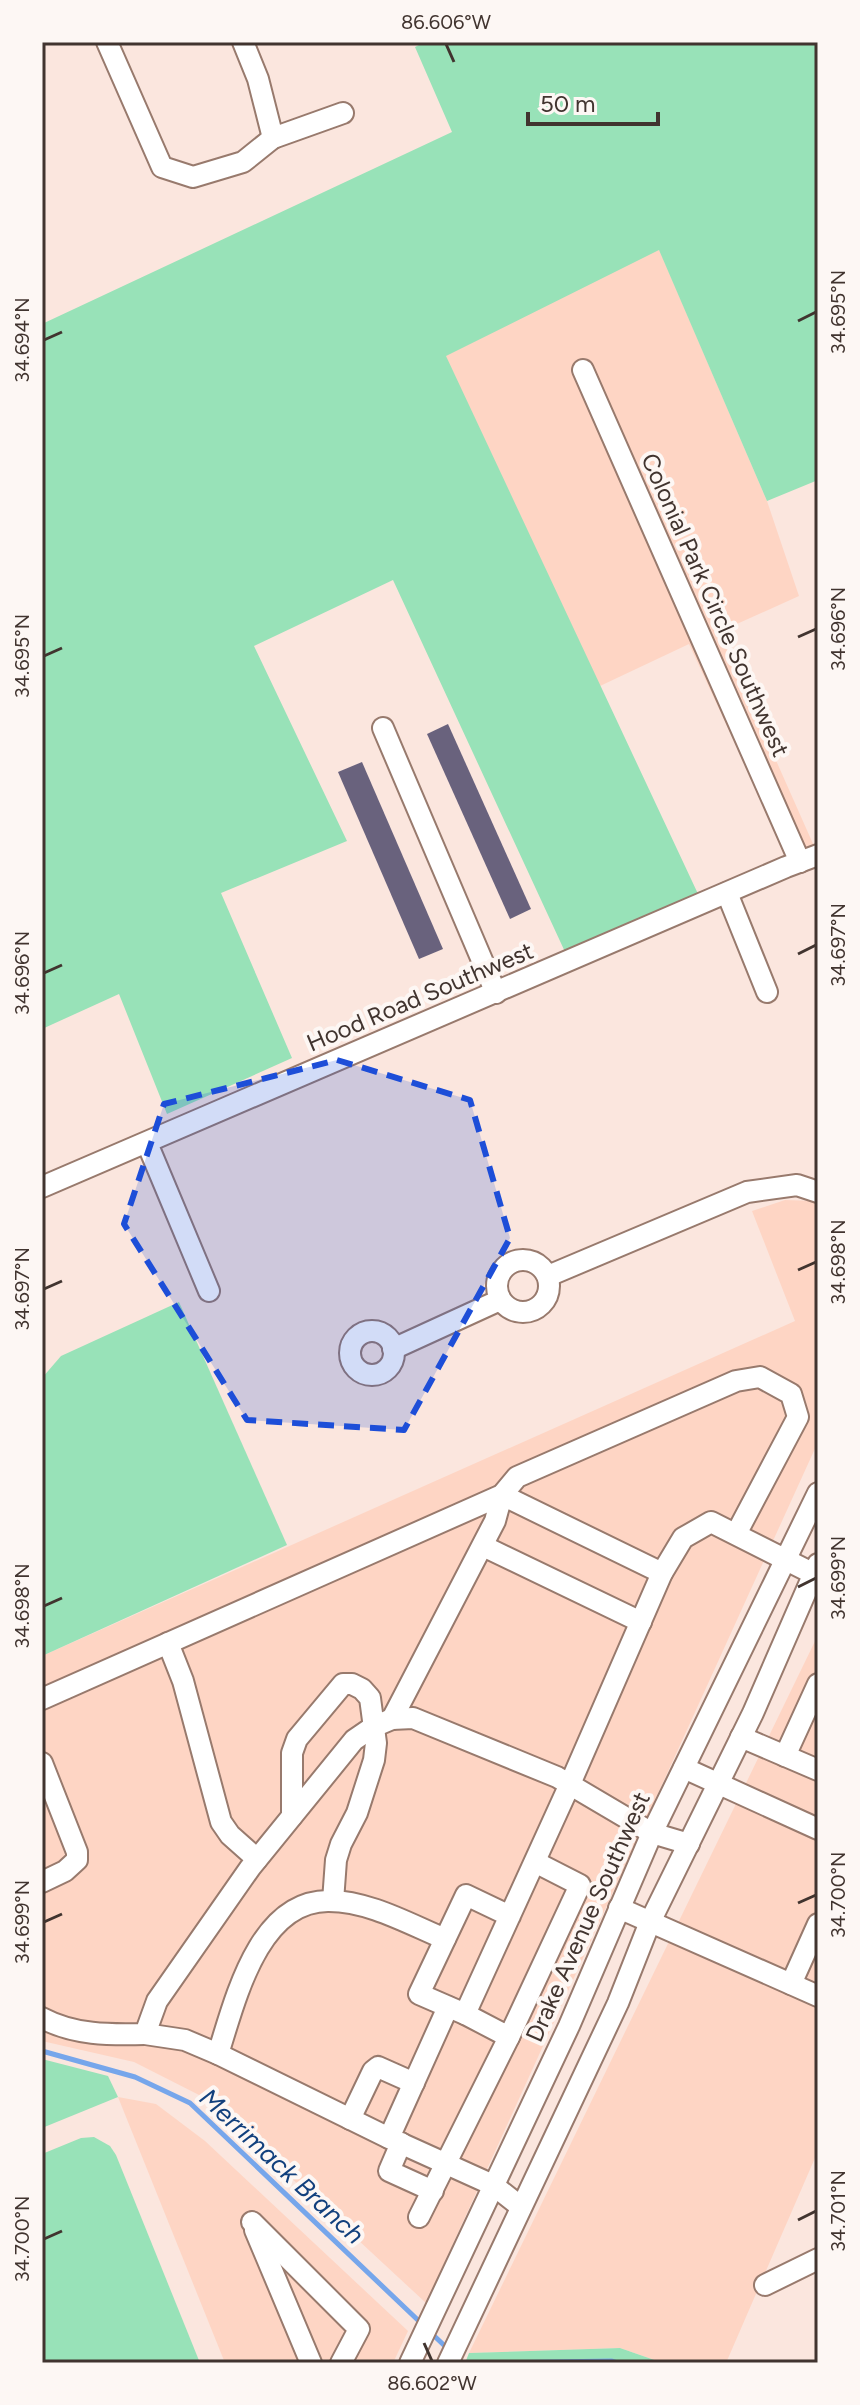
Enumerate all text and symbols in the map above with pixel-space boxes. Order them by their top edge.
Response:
text: 86.606°W [401,10,491,34]
scale bar [528,76,658,126]
text: 50 m [540,89,596,118]
text: 34.695°N [826,270,850,354]
text: 34.694°N [10,297,34,383]
street label: Colonial Park Circle Southwest [635,449,796,761]
text: 34.696°N [826,587,850,671]
text: 34.695°N [10,614,34,698]
text: 34.697°N [826,903,850,987]
text: 34.696°N [10,931,34,1015]
street label: Hood Road Southwest [302,936,537,1057]
text: 34.698°N [826,1219,850,1305]
text: 34.697°N [10,1247,34,1331]
text: 34.699°N [826,1536,850,1620]
text: 34.698°N [10,1563,34,1649]
street label: Drake Avenue Southwest [519,1787,656,2046]
text: 34.700°N [826,1852,850,1938]
text: 34.699°N [10,1880,34,1964]
water label: Merrimack Branch [193,2081,371,2251]
text: 34.701°N [826,2170,850,2252]
text: 34.700°N [10,2196,34,2282]
text: 86.602°W [387,2371,477,2395]

